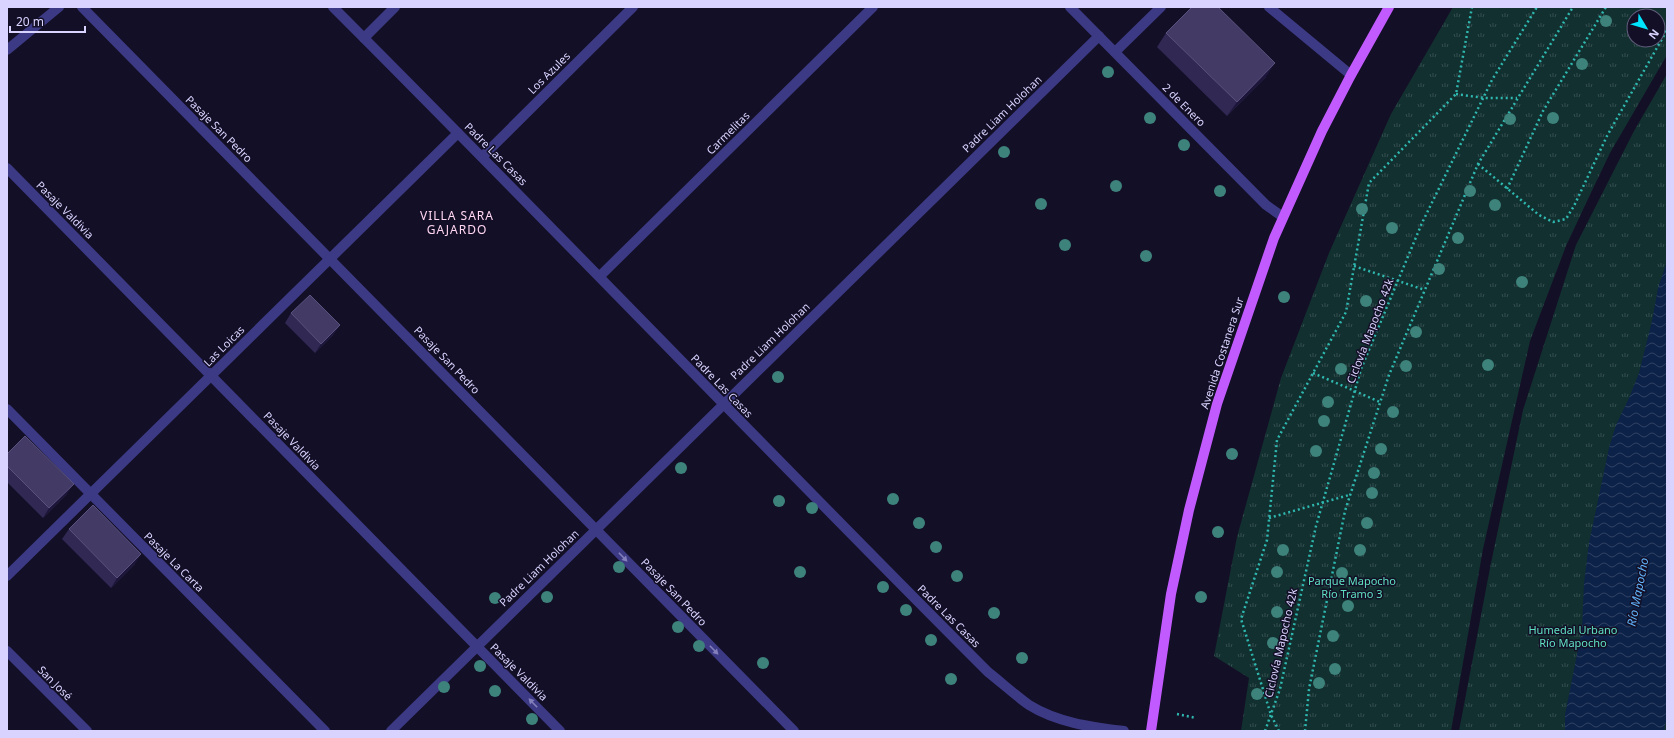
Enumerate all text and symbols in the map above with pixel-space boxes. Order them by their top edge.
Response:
scale bar [10,8,85,34]
north arrow [1626,8,1666,48]
text: 20 m [16,13,44,30]
text: N [1646,26,1663,43]
street label: Los Azules [524,48,573,97]
street label: Padre Liam Holohan [959,72,1045,155]
street label: 2 de Enero [1160,80,1209,130]
street label: Pasaje San Pedro [183,92,256,166]
street label: Carmelitas [703,108,752,157]
street label: Padre Las Casas [462,119,531,188]
street label: Pasaje Valdivia [33,178,97,242]
district label: VILLA SARA GAJARDO [420,207,494,238]
street label: Ciclovía Mapocho 42k [1343,276,1397,386]
street label: Avenida Costanera Sur [1196,294,1247,411]
street label: Padre Liam Holohan [727,299,813,382]
street label: Las Loicas [200,322,247,369]
street label: Pasaje San Pedro [411,323,484,397]
street label: Padre Las Casas [688,351,757,421]
street label: Pasaje Valdivia [261,408,324,473]
street label: Padre Liam Holohan [496,526,582,609]
street label: Pasaje La Carta [141,528,208,595]
one-way arrow [618,552,628,562]
street label: Pasaje San Pedro [638,555,711,629]
water label: Río Mapocho [1623,556,1653,628]
park label: Parque Mapocho Río Tramo 3 [1308,573,1396,601]
street label: Padre Las Casas [915,581,984,650]
street label: Ciclovía Mapocho 42k [1261,587,1300,699]
park label: Humedal Urbano Río Mapocho [1528,622,1618,650]
street label: Pasaje Valdivia [487,640,551,704]
one-way arrow [709,645,719,655]
street label: San José [35,662,76,703]
one-way arrow [528,698,538,708]

